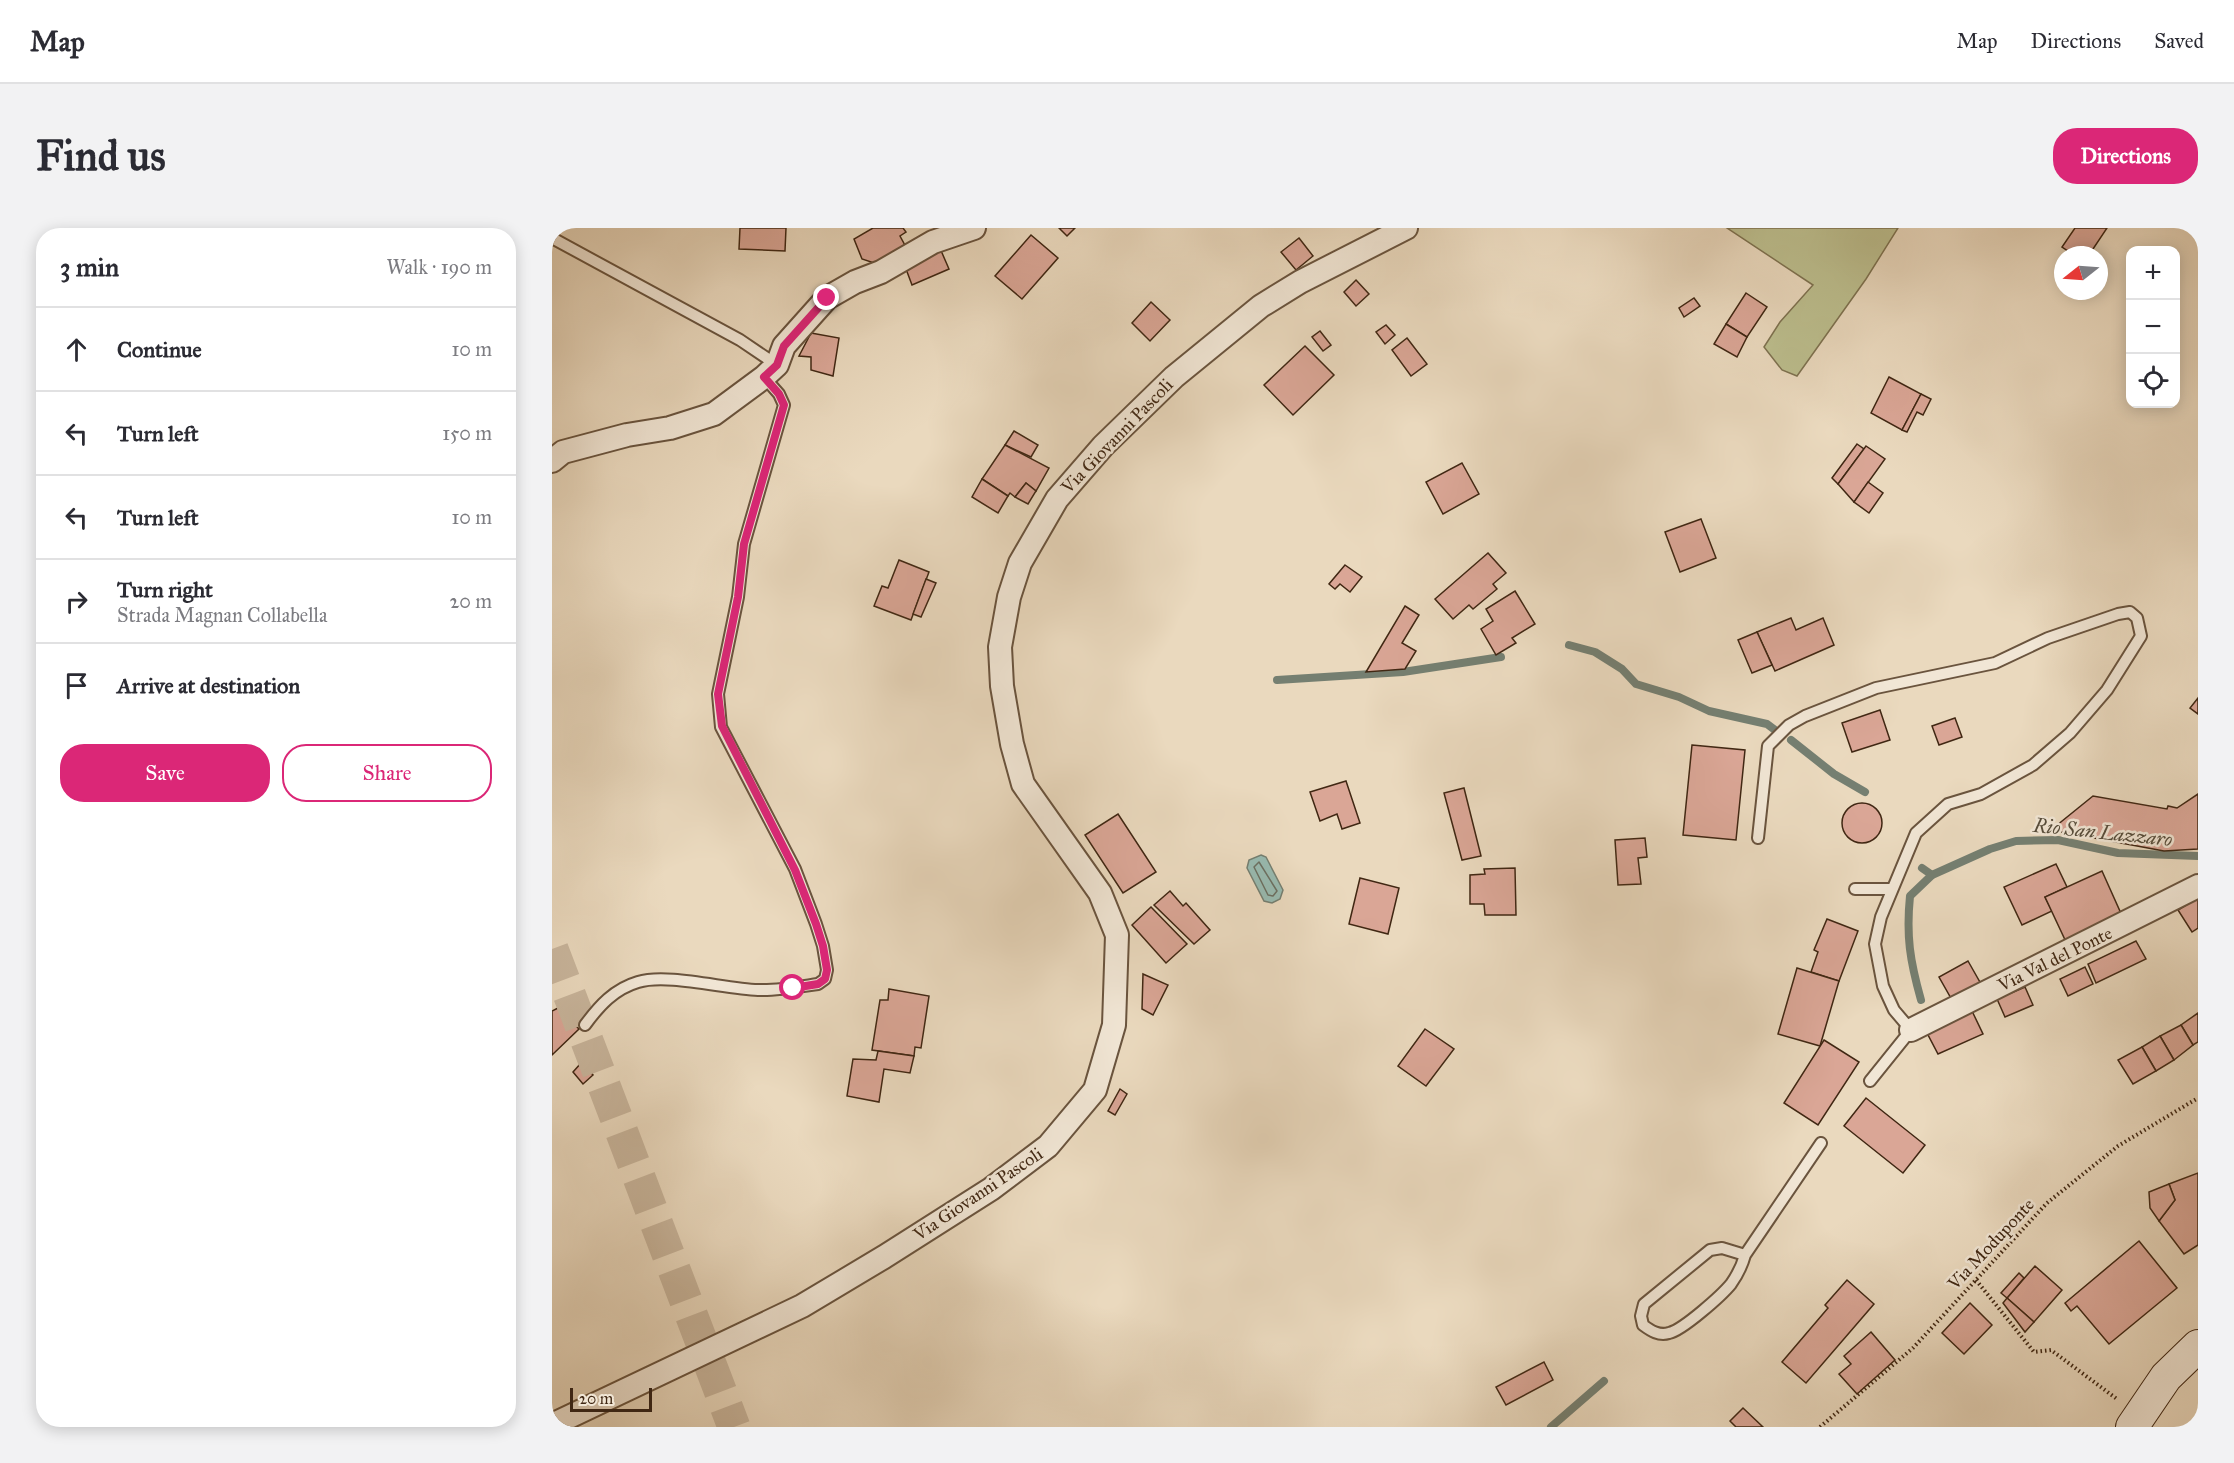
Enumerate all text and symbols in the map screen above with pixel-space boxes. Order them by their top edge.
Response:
text: Map [30,24,85,59]
text: Map [1957,28,1998,54]
text: Directions [2031,28,2121,54]
text: Saved [2154,28,2204,54]
button: Directions [2053,128,2198,184]
text: Find us [36,130,166,182]
north arrow [2054,246,2108,300]
map controls [2126,246,2180,408]
button: + [2126,246,2180,300]
text: 3 min [60,251,119,283]
text: Walk · 190 m [387,255,492,279]
route end [813,284,839,310]
button: − [2126,300,2180,354]
icon: ahead [60,333,93,366]
text: Continue [117,336,202,363]
text: 10 m [451,337,492,361]
button: locate [2126,354,2180,408]
street label: Via Giovanni Pascoli [1056,374,1177,499]
icon: left [60,417,93,450]
text: Turn left [117,420,199,447]
text: 150 m [442,421,492,445]
icon: left [60,501,93,534]
text: Turn left [117,504,199,531]
text: 10 m [451,505,492,529]
text: Turn right [117,576,213,603]
icon: right [60,585,93,618]
text: 20 m [449,589,492,613]
text: Strada Magnan Collabella [117,603,327,627]
icon: arrive [60,669,93,702]
text: Arrive at destination [117,672,300,699]
button: Save [60,744,270,802]
button: Share [282,744,492,802]
water label: Rio San Lazzaro [2031,813,2174,851]
street label: Via Val del Ponte [1993,922,2116,997]
route start [779,974,805,1000]
street label: Via Giovanni Pascoli [908,1143,1047,1246]
street label: Via Moduponte [1942,1194,2039,1295]
scale bar [570,1385,652,1412]
text: 20 m [579,1389,613,1408]

